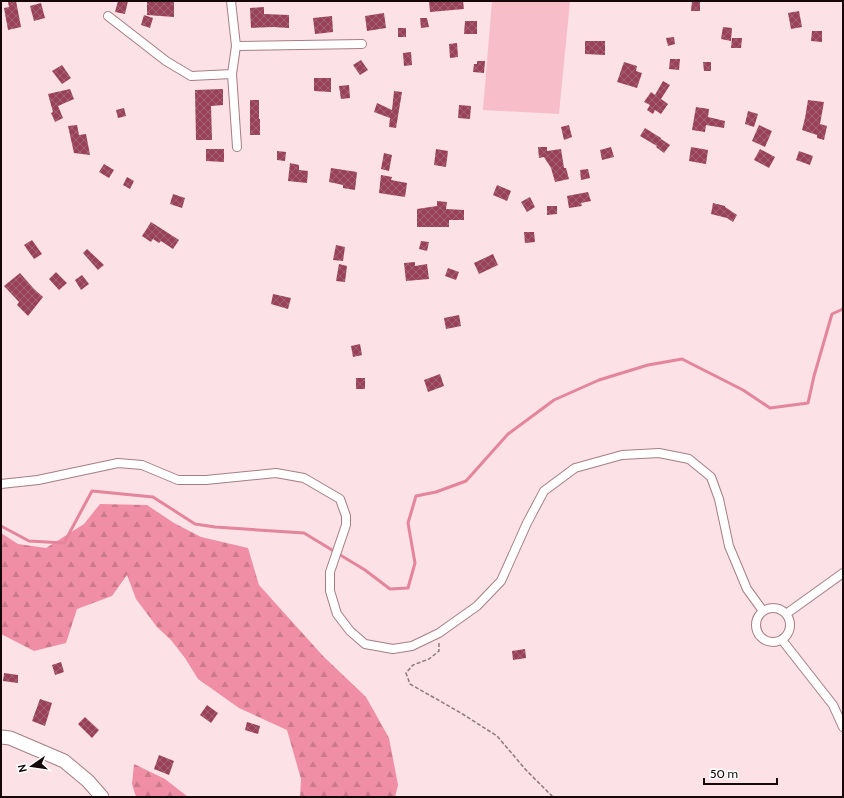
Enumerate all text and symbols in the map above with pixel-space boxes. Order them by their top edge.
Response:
north arrow [12,746,52,786]
scale bar [704,760,777,786]
text: N [15,763,30,774]
text: 50 m [710,766,738,781]

